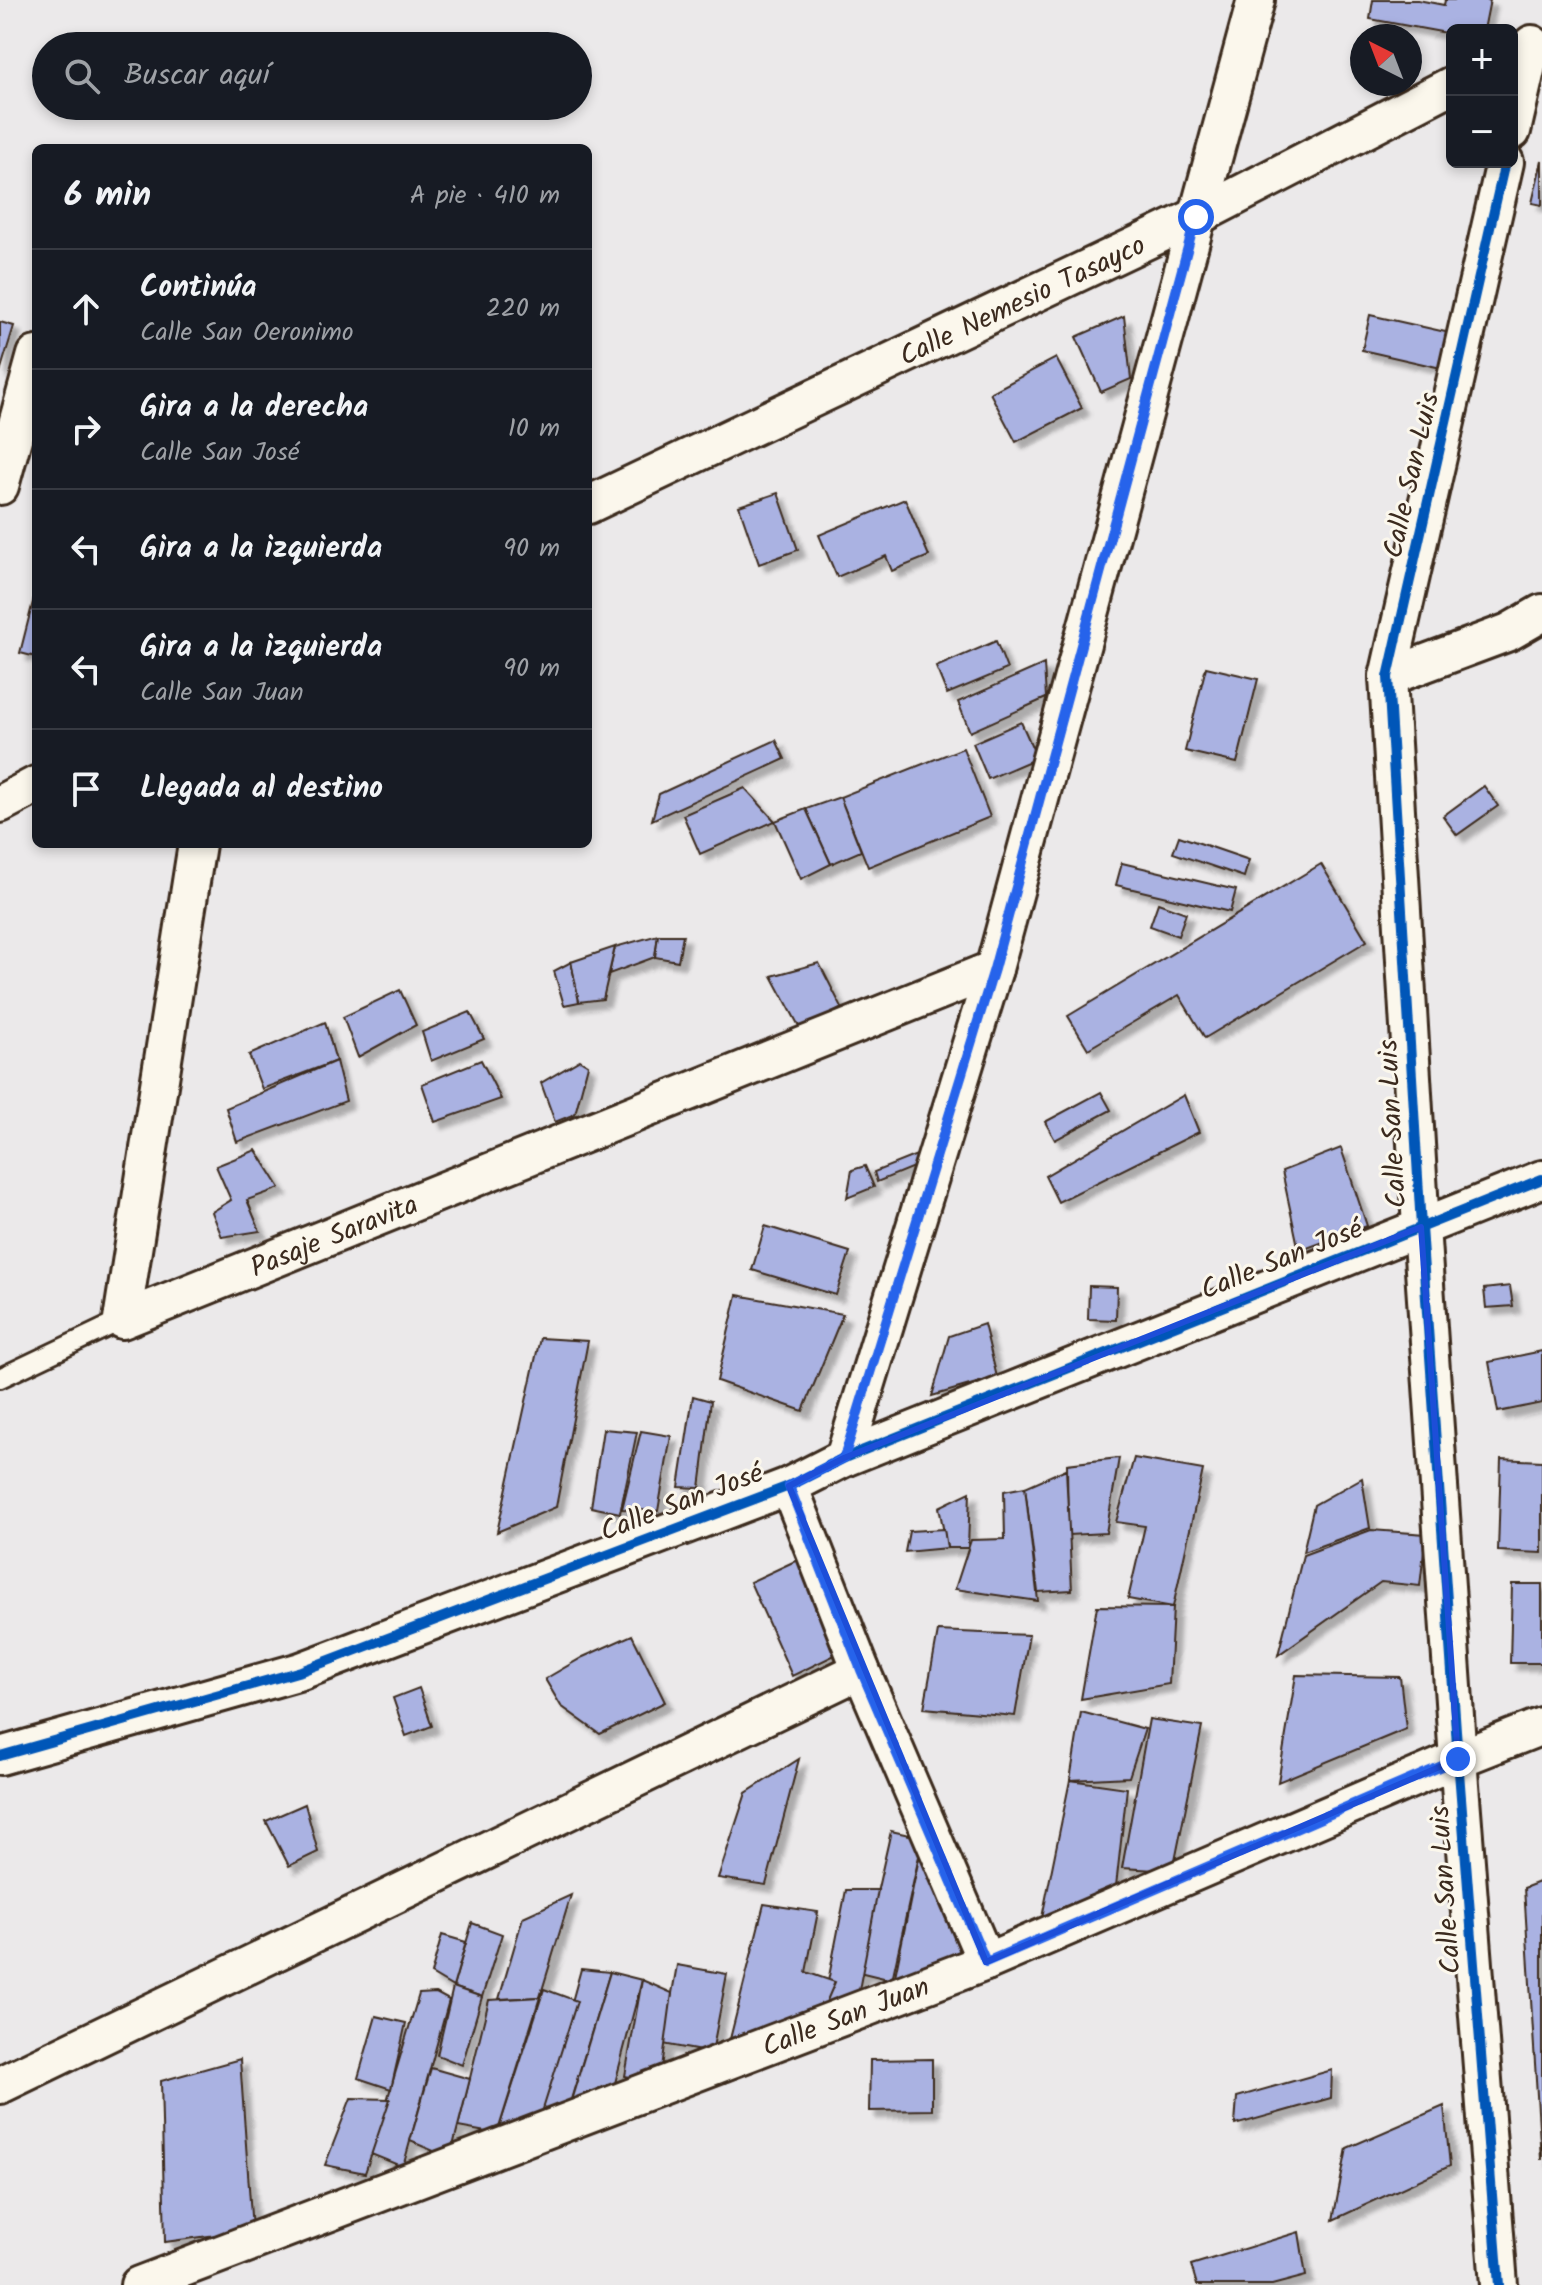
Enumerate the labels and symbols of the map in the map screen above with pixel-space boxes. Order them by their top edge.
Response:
north arrow [1350,24,1422,96]
route start [1178,199,1214,235]
street label: Calle Nemesio Tasayco [892,224,1154,379]
street label: Calle San Luis [1372,388,1453,563]
street label: Calle San Luis [1367,1038,1420,1209]
street label: Pasaje Saravita [244,1183,425,1291]
street label: Calle San José [1194,1207,1372,1313]
street label: Calle San José [594,1451,772,1555]
route end [1440,1741,1476,1777]
street label: Calle San Luis [1418,1804,1475,1976]
street label: Calle San Juan [756,1966,937,2070]

